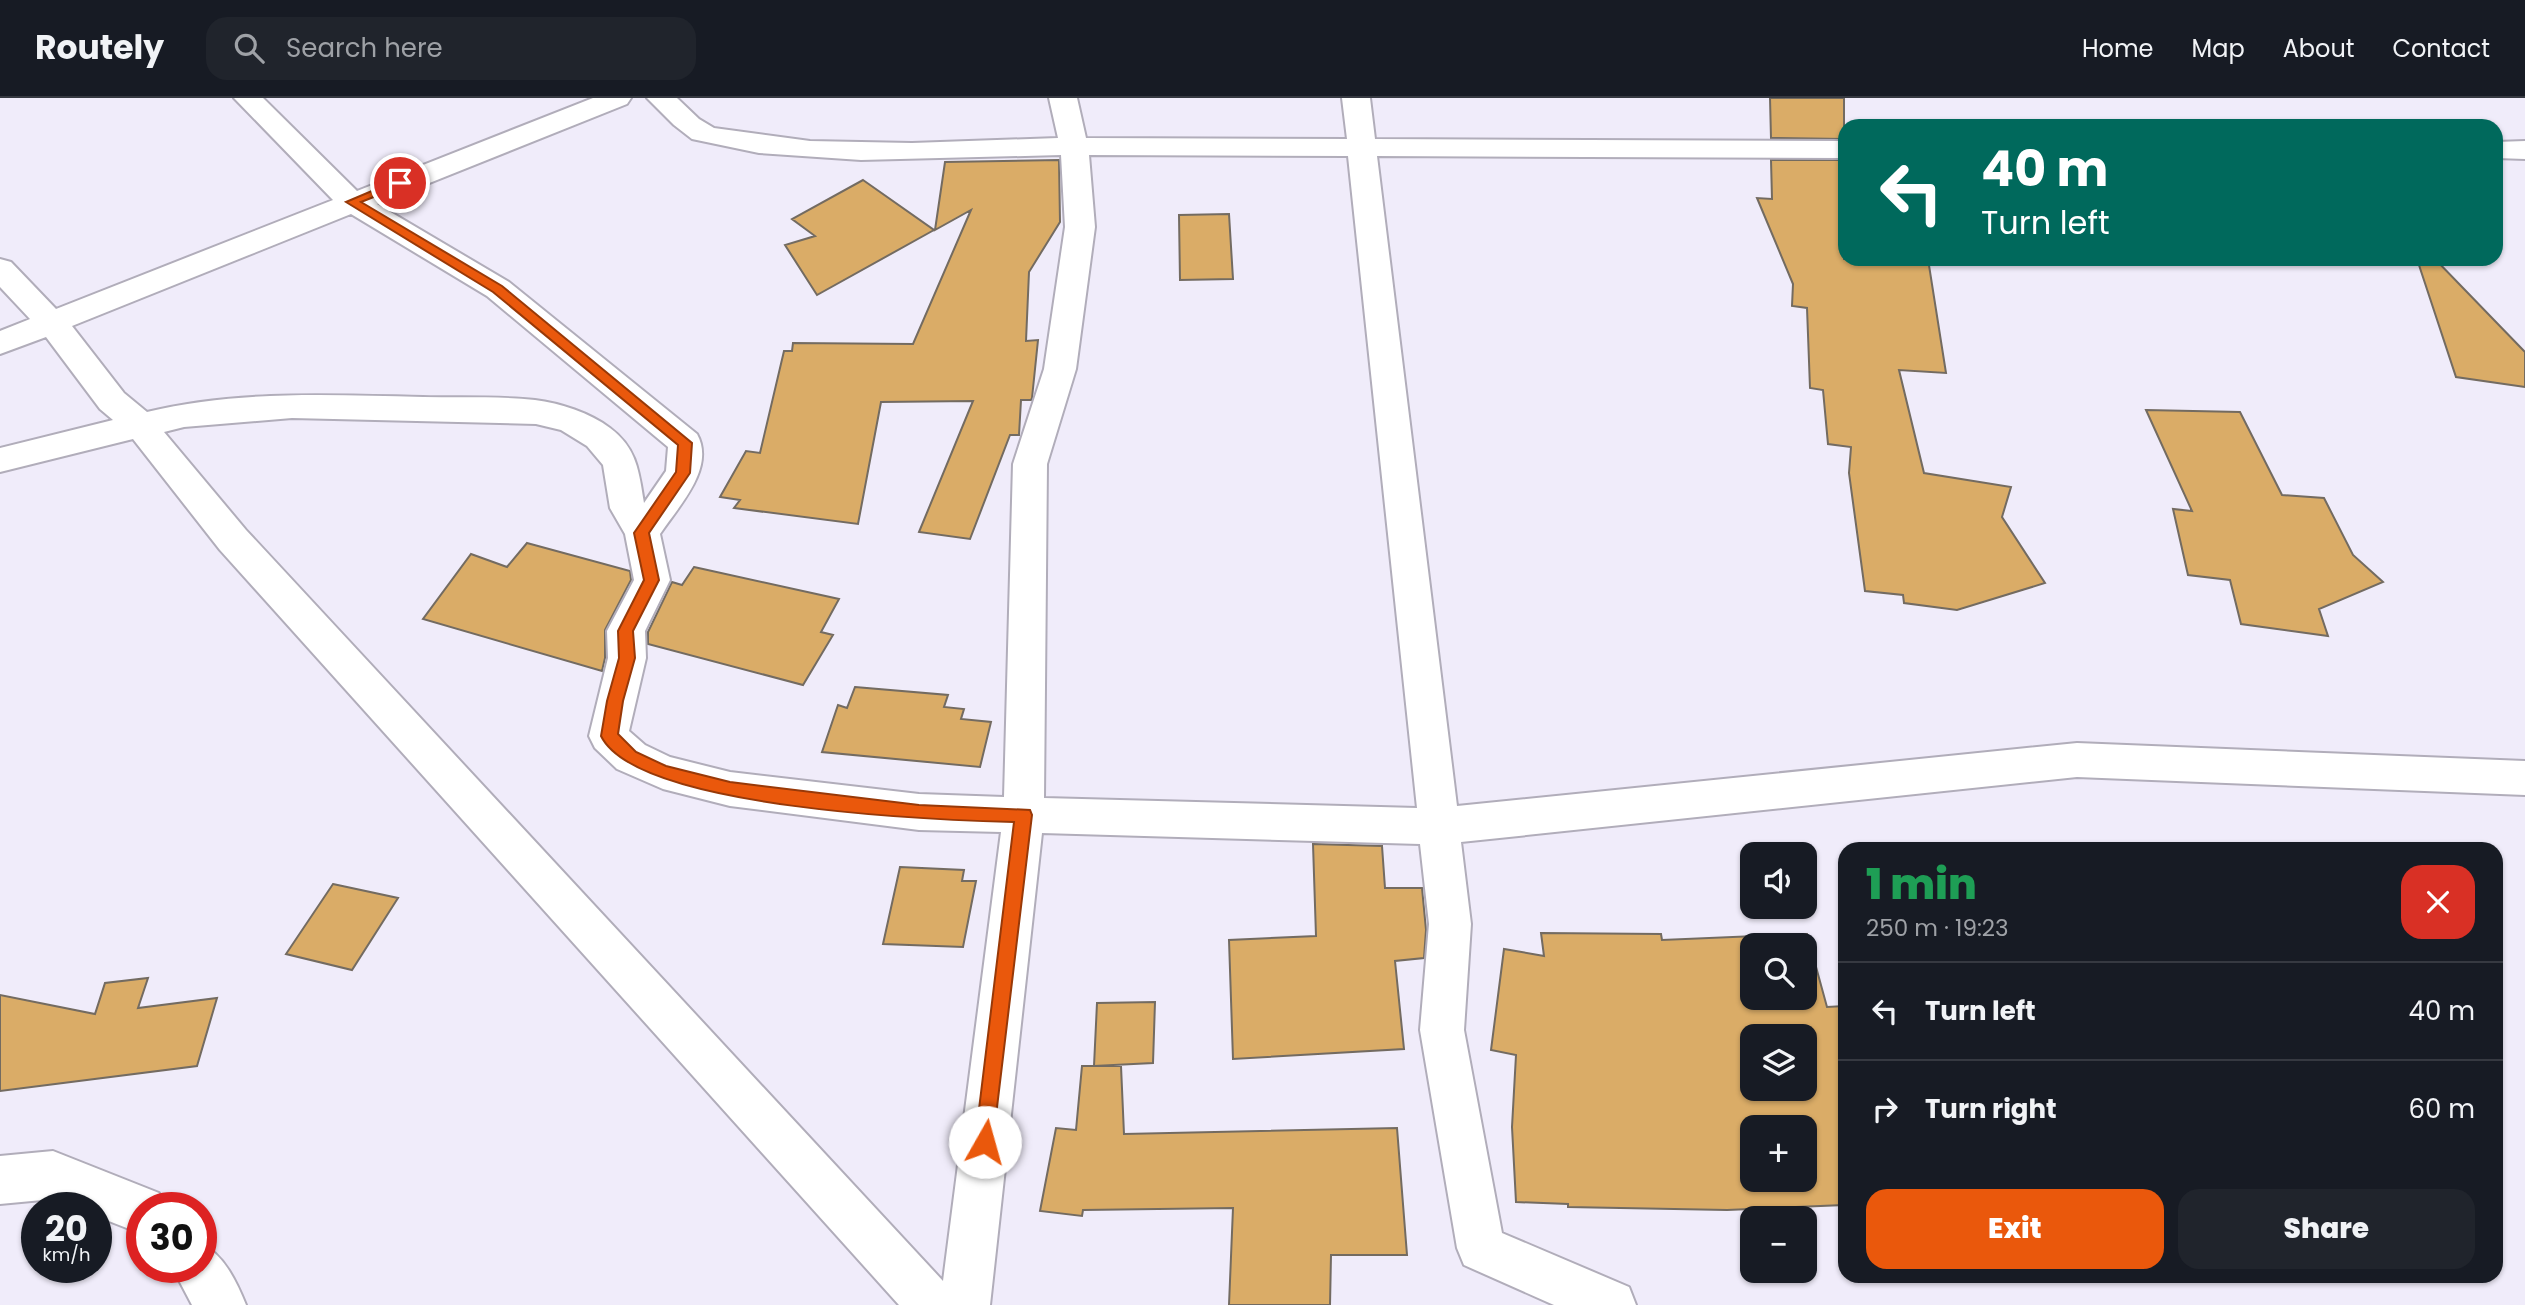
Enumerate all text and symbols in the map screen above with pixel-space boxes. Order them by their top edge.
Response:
search box [206,17,696,80]
text: Routely [35,24,164,71]
icon: search [230,29,268,67]
text: Search here [286,30,443,66]
text: Home [2082,32,2154,65]
text: Map [2192,32,2245,65]
text: About [2283,32,2354,65]
text: Contact [2392,32,2490,65]
text: 40 m [1981,135,2108,203]
icon: left [1866,147,1957,238]
pin [370,153,430,213]
icon: arrive [381,164,419,202]
text: Turn left [1981,200,2110,245]
map controls [1740,842,1817,1283]
button: sound [1740,842,1817,919]
text: 1 min [1866,855,1977,914]
button: close [2401,865,2475,939]
text: 250 m · 19:23 [1866,912,2009,944]
button: search [1740,933,1817,1010]
icon: left [1866,992,1904,1030]
text: Turn left [1925,993,2036,1029]
text: 40 m [2409,993,2475,1029]
button: layers [1740,1024,1817,1101]
icon: right [1866,1090,1904,1128]
text: Turn right [1925,1091,2057,1127]
text: 60 m [2408,1091,2475,1127]
position arrow [948,1105,1022,1179]
button: + [1740,1115,1817,1192]
button: Exit [1866,1189,2164,1269]
button: Share [2178,1189,2475,1269]
speed limit sign: 30 [126,1192,217,1283]
text: 20 [45,1204,88,1253]
button: − [1740,1206,1817,1283]
text: km/h [43,1242,90,1267]

